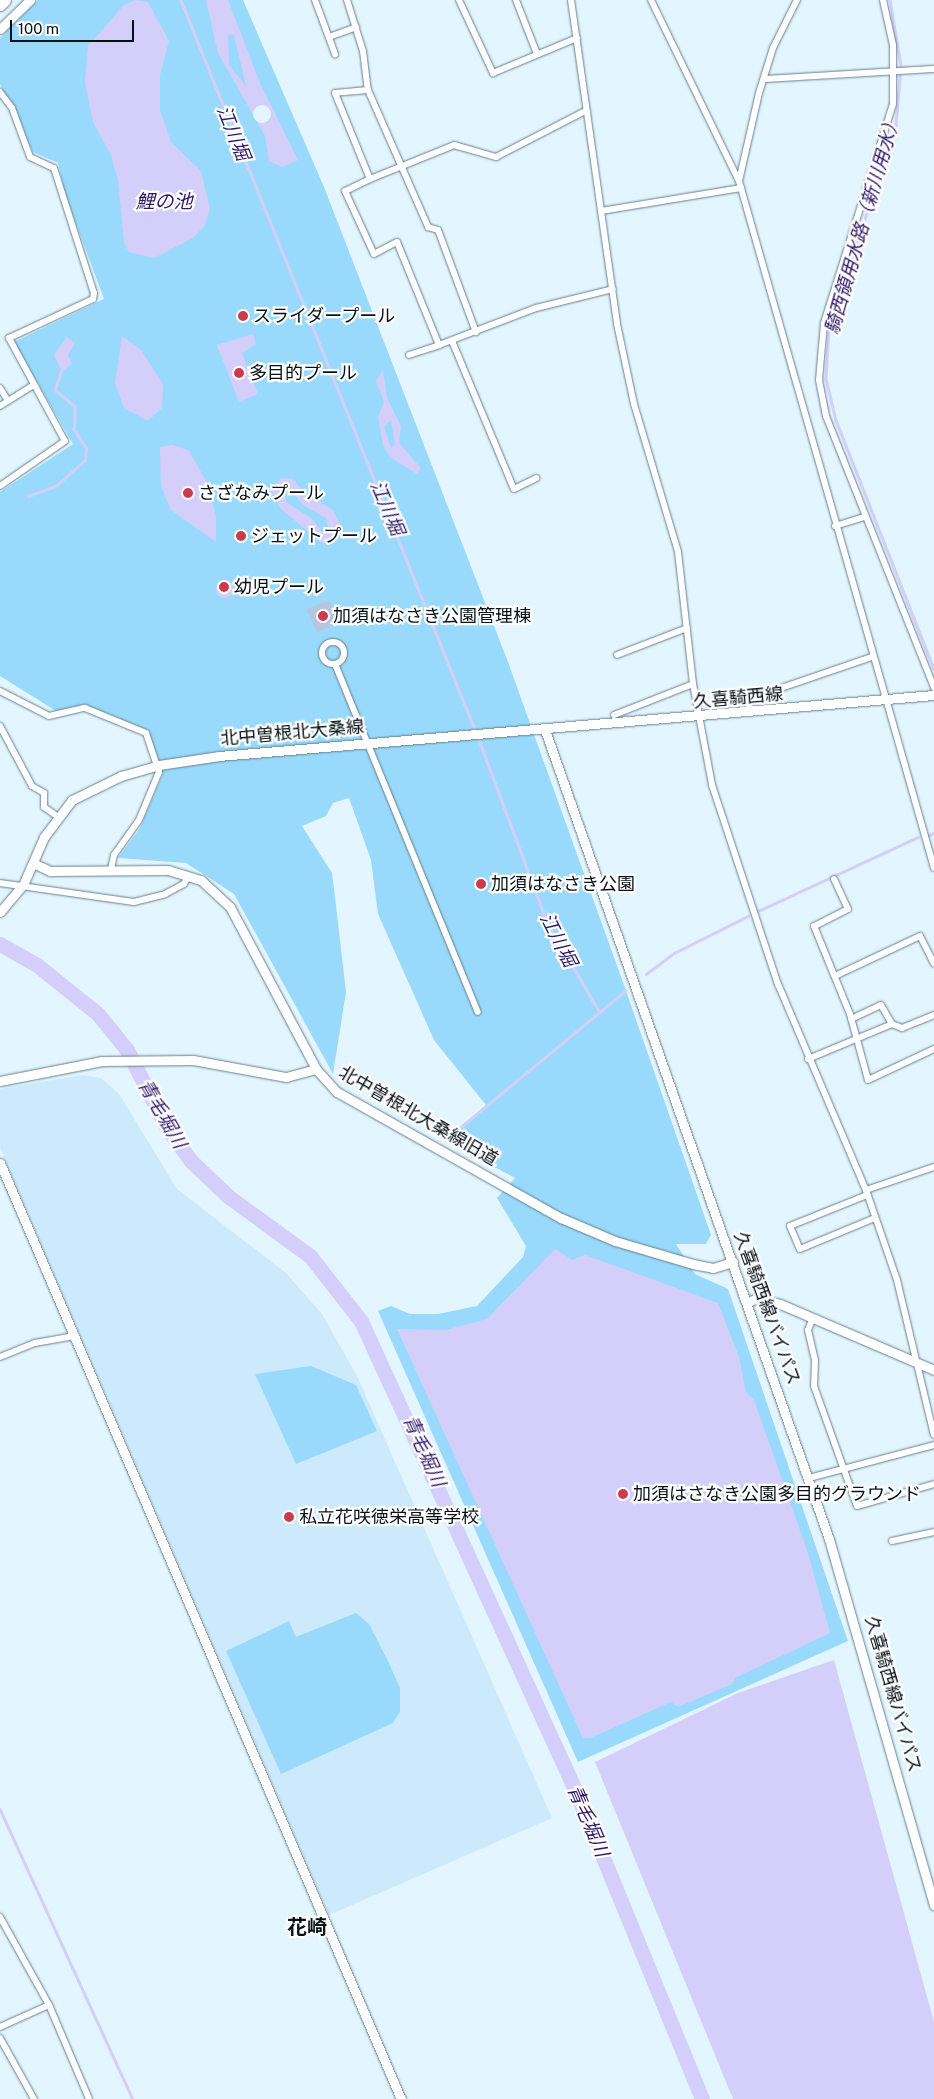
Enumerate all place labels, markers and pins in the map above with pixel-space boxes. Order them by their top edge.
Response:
place label: スライダープール [253,305,397,327]
marker: スライダープール [237,310,249,322]
place label: 多目的プール [249,362,357,384]
marker: 多目的プール [233,367,245,379]
place label: さざなみプール [198,482,324,504]
marker: さざなみプール [182,487,194,499]
place label: ジェットプール [251,525,377,547]
marker: ジェットプール [235,530,247,542]
place label: 幼児プール [234,576,324,598]
marker: 幼児プール [218,581,230,593]
place label: 加須はなさき公園管理棟 [333,605,531,627]
marker: 加須はなさき公園管理棟 [317,610,329,622]
place label: 加須はなさき公園 [491,873,635,895]
marker: 加須はなさき公園 [475,878,487,890]
place label: 加須はさなき公園多目的グラウンド [633,1483,921,1505]
marker: 加須はさなき公園多目的グラウンド [617,1488,629,1500]
place label: 私立花咲徳栄高等学校 [299,1506,479,1528]
marker: 私立花咲徳栄高等学校 [283,1511,295,1523]

